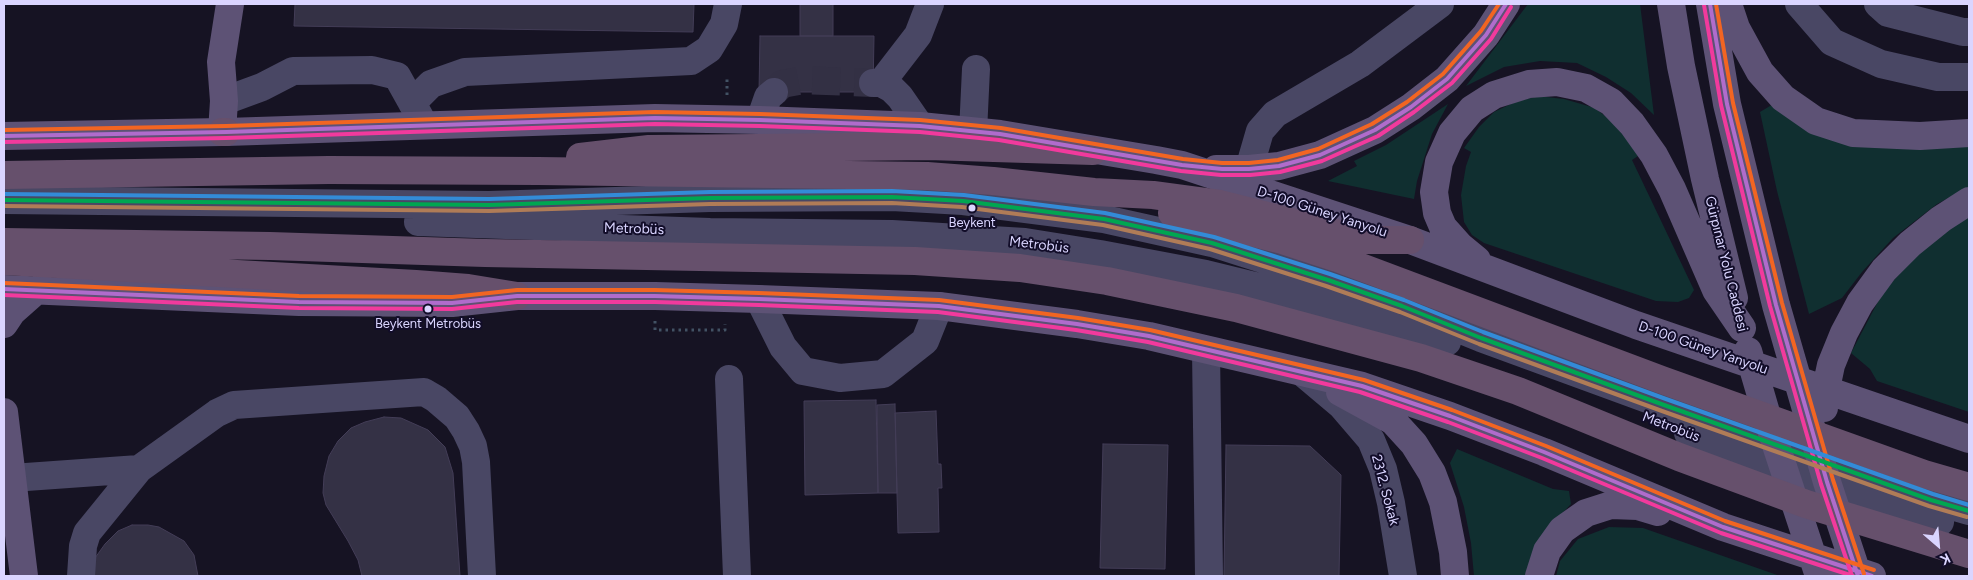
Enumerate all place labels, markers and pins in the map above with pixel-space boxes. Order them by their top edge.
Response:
marker: Beykent [967,203,977,213]
place label: Beykent [948,215,996,231]
marker: Beykent Metrobüs [423,304,433,314]
place label: Beykent Metrobüs [375,316,481,332]

